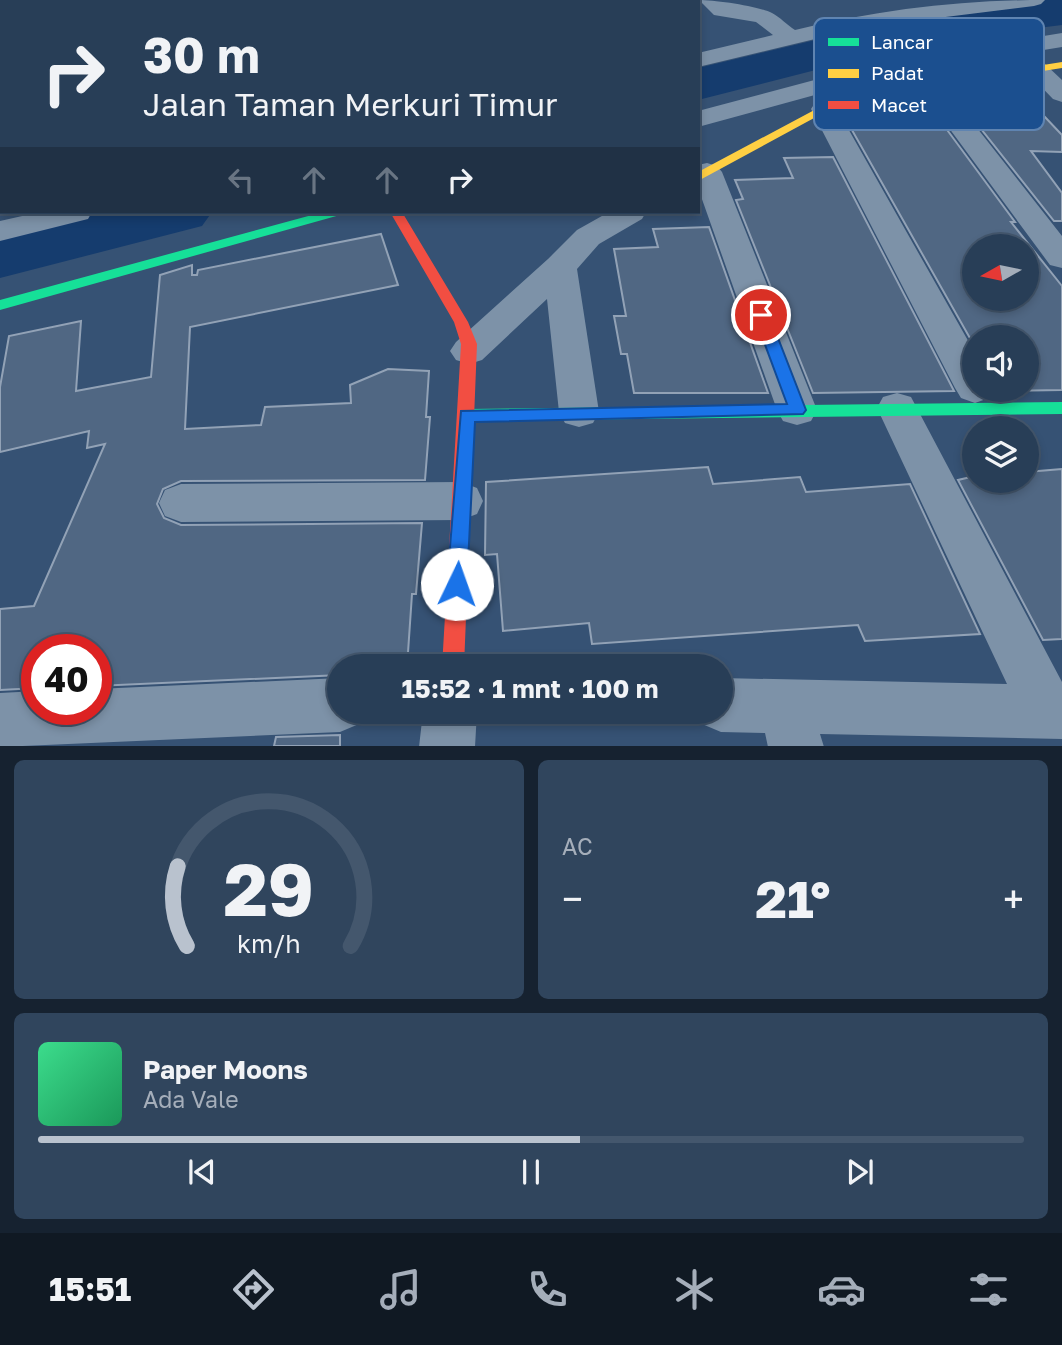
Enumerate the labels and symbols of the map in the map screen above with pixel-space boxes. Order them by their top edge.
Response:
legend [814,18,1044,130]
text: Lancar [871,30,934,53]
text: Padat [871,61,924,84]
text: Macet [871,93,927,116]
north arrow [962,234,1040,312]
pin [731,285,791,345]
position arrow [420,547,494,621]
speed limit sign: 40 [21,634,112,725]

